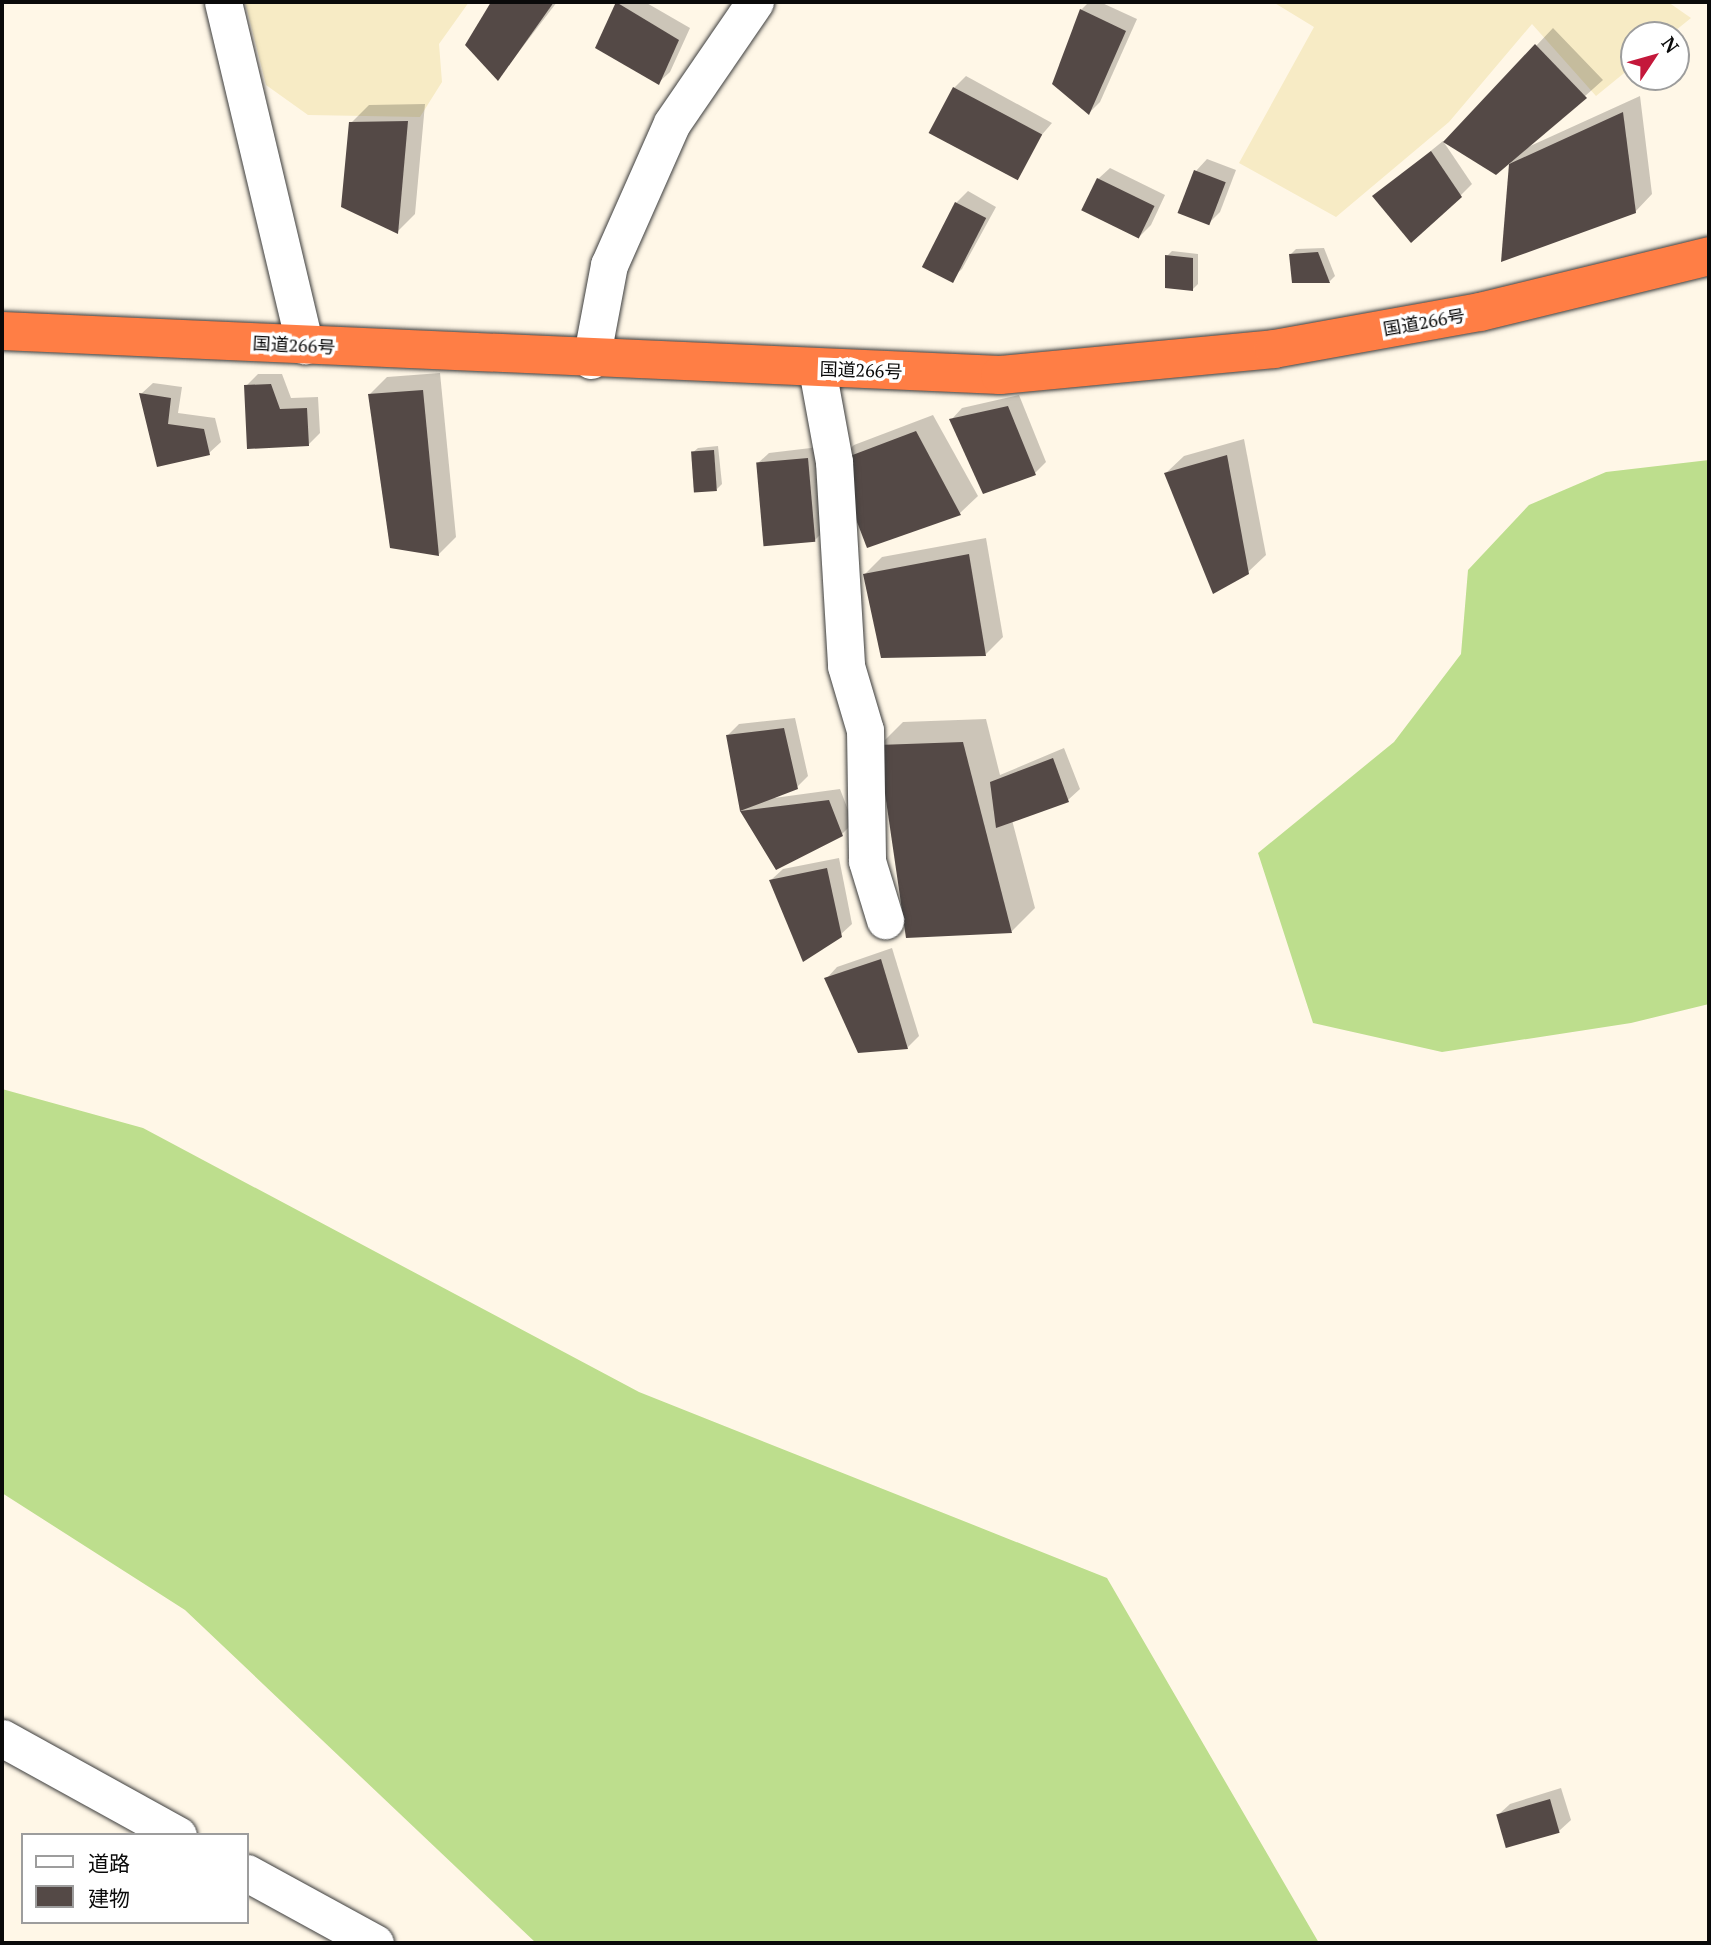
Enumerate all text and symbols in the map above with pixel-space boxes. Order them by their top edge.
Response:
north arrow [1620,21,1690,91]
text: N [1656,31,1685,58]
street label: 国道266号 [1381,304,1467,340]
street label: 国道266号 [252,332,336,358]
street label: 国道266号 [819,358,903,382]
legend [21,1833,248,1924]
text: 道路 [88,1849,130,1877]
text: 建物 [88,1884,130,1912]

